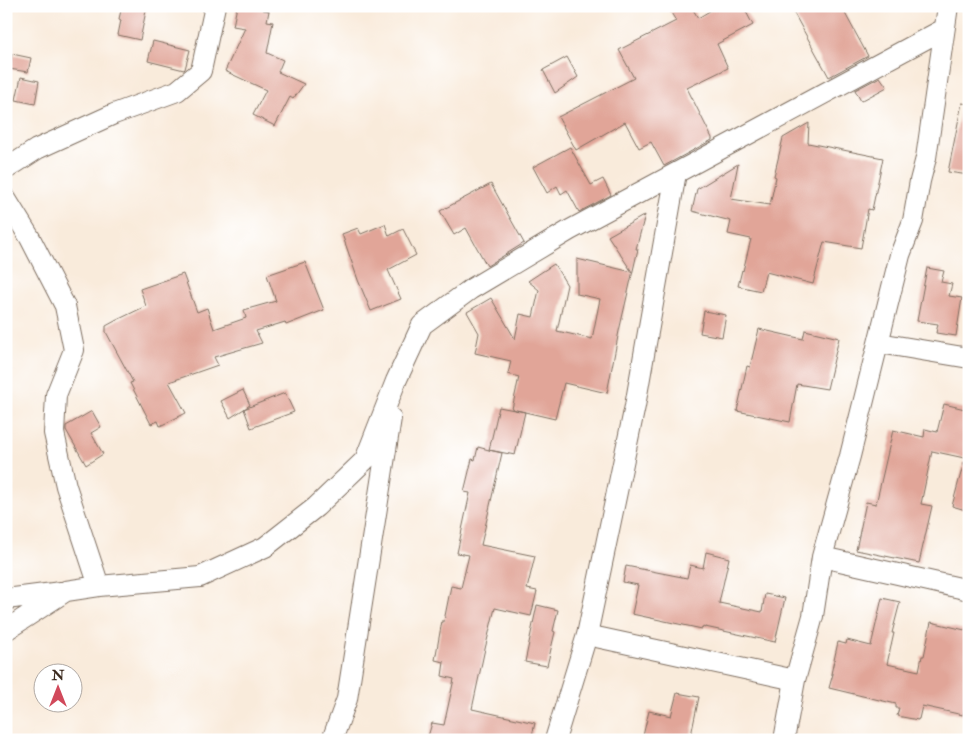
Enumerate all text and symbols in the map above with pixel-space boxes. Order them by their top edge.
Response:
north arrow [32,664,82,714]
text: N [51,667,65,684]

